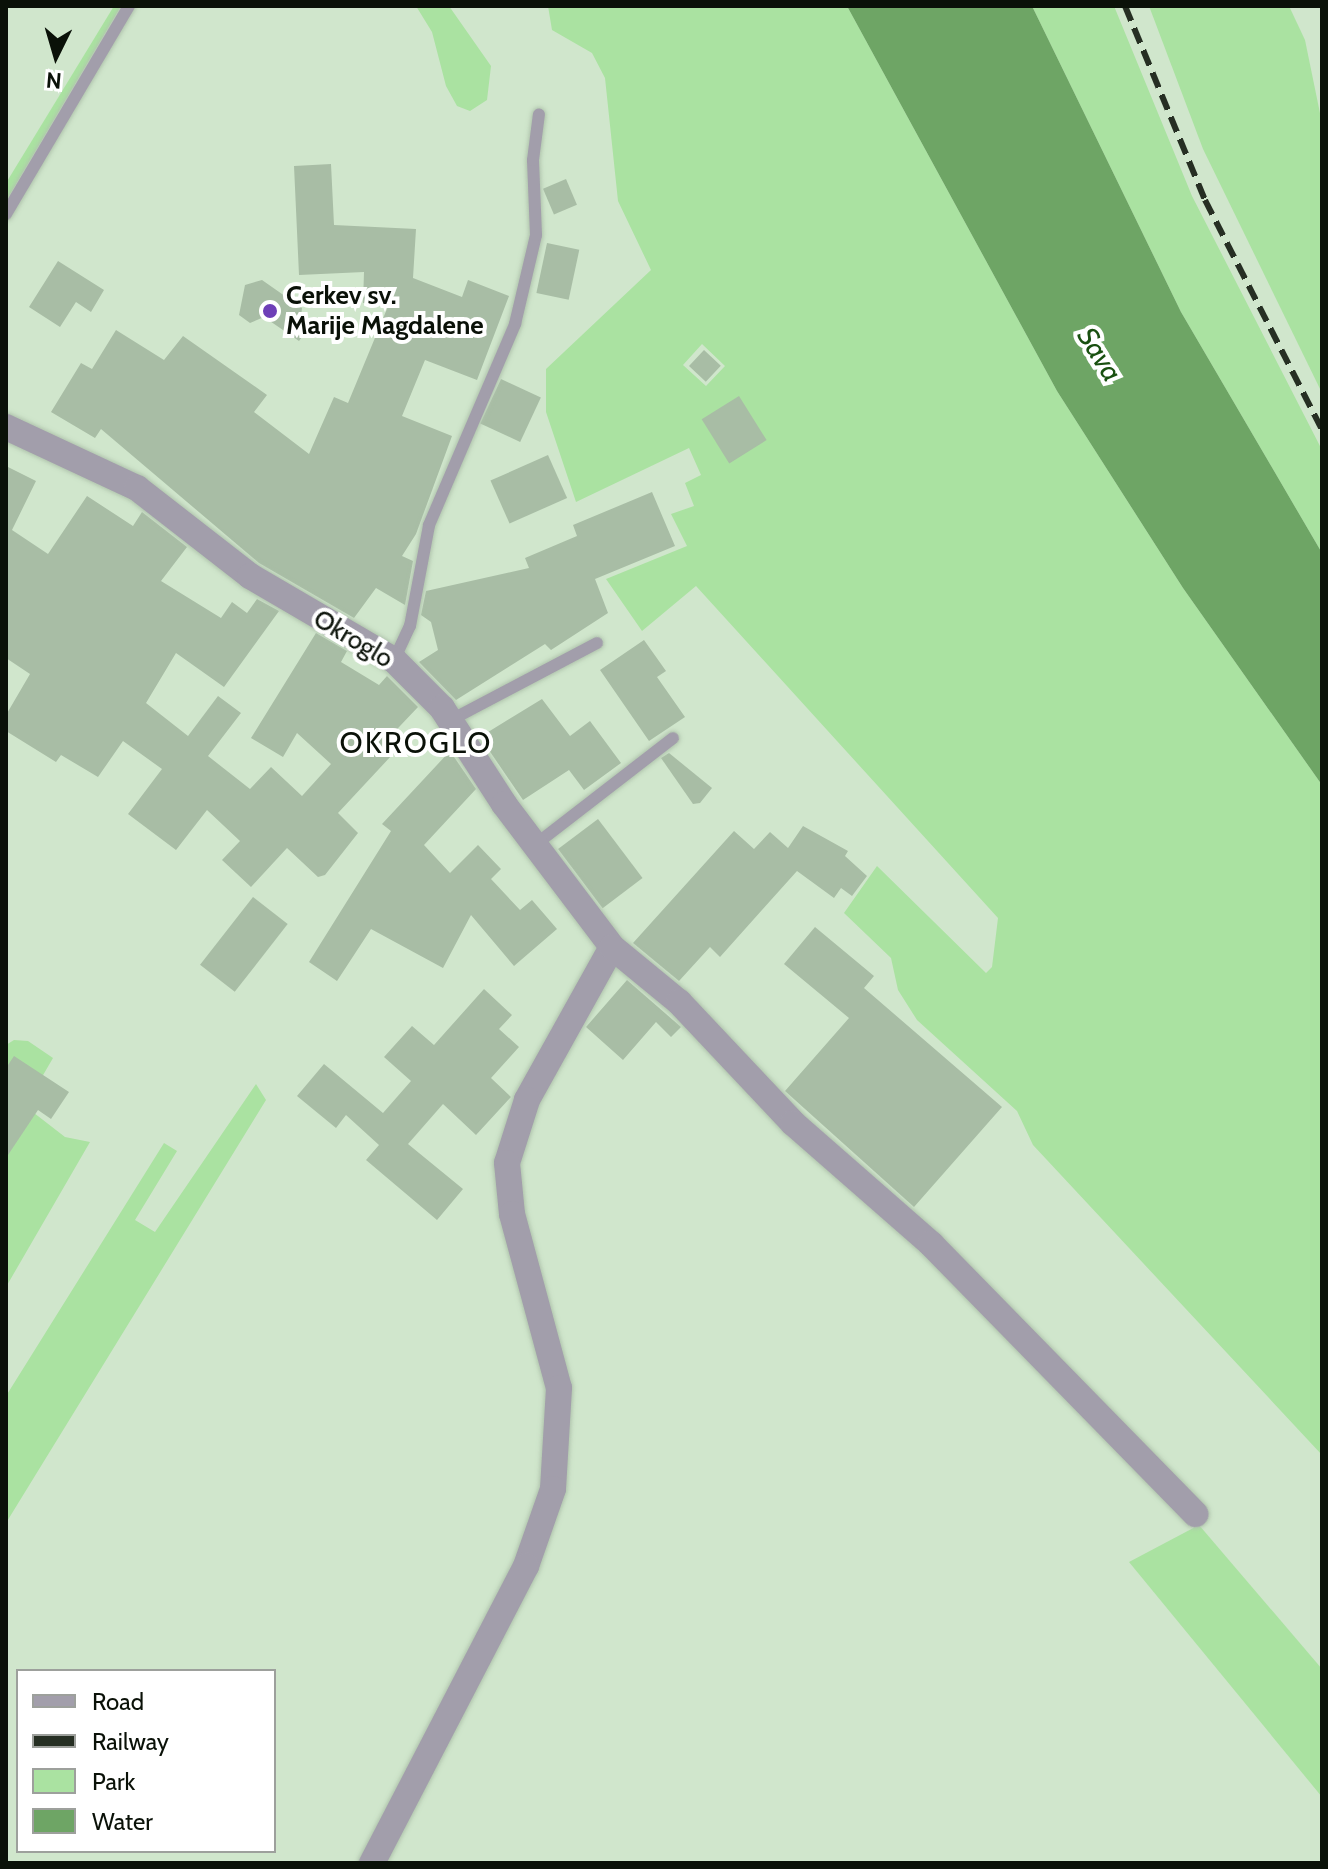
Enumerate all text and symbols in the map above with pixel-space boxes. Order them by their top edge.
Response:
north arrow [16,16,96,96]
text: N [45,66,63,95]
place label: Cerkev sv. Marije Magdalene [286,280,484,342]
marker: Cerkev sv. Marije Magdalene [261,302,279,320]
water label: Sava [1071,321,1129,387]
street label: Okroglo [308,603,398,675]
district label: OKROGLO [340,725,492,761]
legend [16,1669,276,1853]
text: Road [92,1687,144,1716]
text: Railway [92,1727,169,1756]
text: Park [92,1767,135,1796]
text: Water [92,1807,153,1836]

